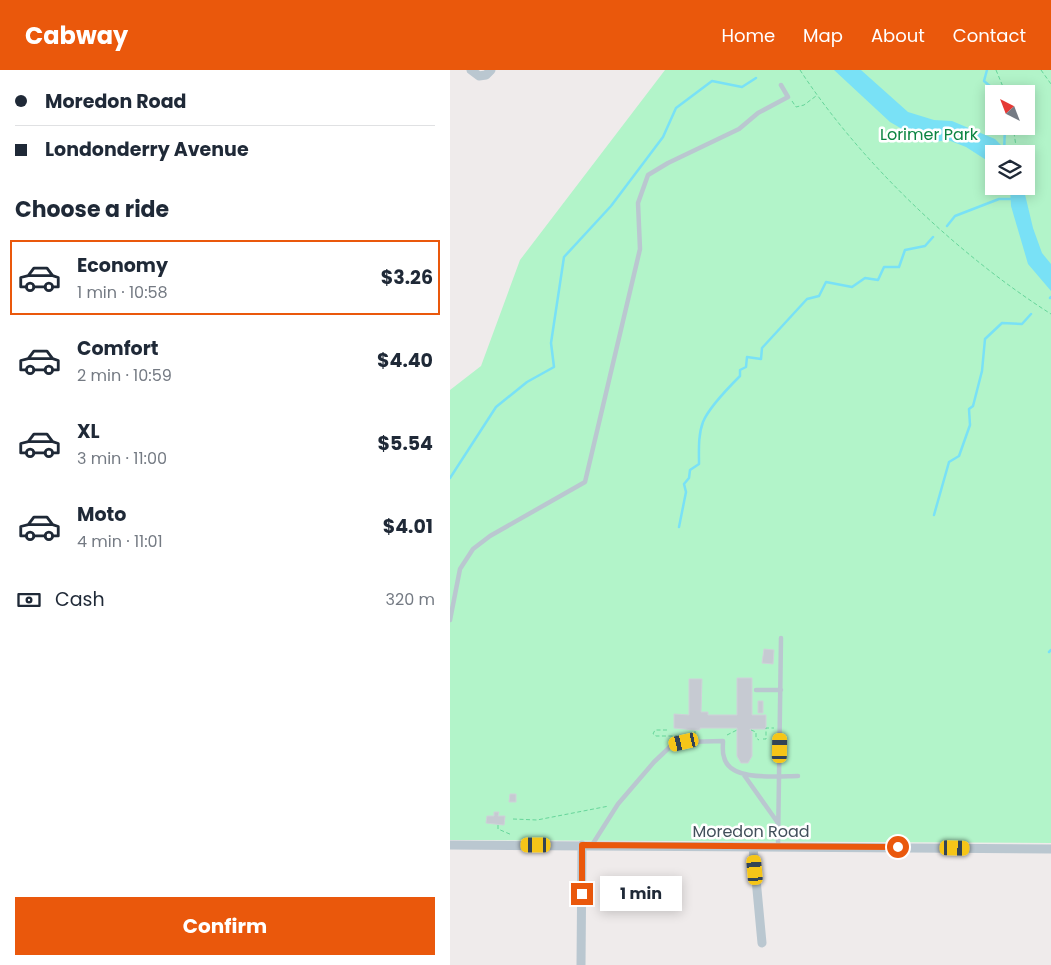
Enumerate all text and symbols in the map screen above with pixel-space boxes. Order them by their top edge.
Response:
text: Cabway [25,19,128,52]
text: Home [721,23,775,48]
text: Map [803,23,843,48]
text: About [871,23,925,48]
text: Contact [953,23,1026,48]
north arrow [985,85,1035,135]
map controls [985,85,1035,195]
text: Moredon Road [45,88,187,115]
park label: Lorimer Park [880,123,979,146]
text: Londonderry Avenue [45,136,249,163]
button: layers [985,145,1035,195]
text: Choose a ride [15,194,169,225]
text: Economy [77,252,168,279]
icon: car [17,255,62,300]
text: $3.26 [381,264,433,291]
text: 1 min · 10:58 [77,281,168,304]
text: Comfort [77,335,159,362]
icon: car [17,338,62,383]
text: $4.40 [377,347,433,374]
text: 2 min · 10:59 [77,364,172,387]
text: XL [77,418,100,445]
icon: car [17,421,62,466]
text: $5.54 [378,430,433,457]
text: 3 min · 11:00 [77,447,167,470]
text: Moto [77,501,126,528]
icon: car [17,504,62,549]
text: $4.01 [383,513,433,540]
text: 4 min · 11:01 [77,530,163,553]
icon: cash [15,586,43,614]
text: Cash [55,586,105,613]
text: 320 m [386,588,435,611]
car [667,731,700,753]
car [772,733,787,763]
street label: Moredon Road [692,820,810,843]
route start [887,836,909,858]
car [521,838,551,853]
car [939,840,970,856]
car [746,854,763,886]
callout: 1 min [600,876,682,912]
text: 1 min [620,882,662,905]
route end [571,883,593,905]
button: Confirm [15,897,435,955]

